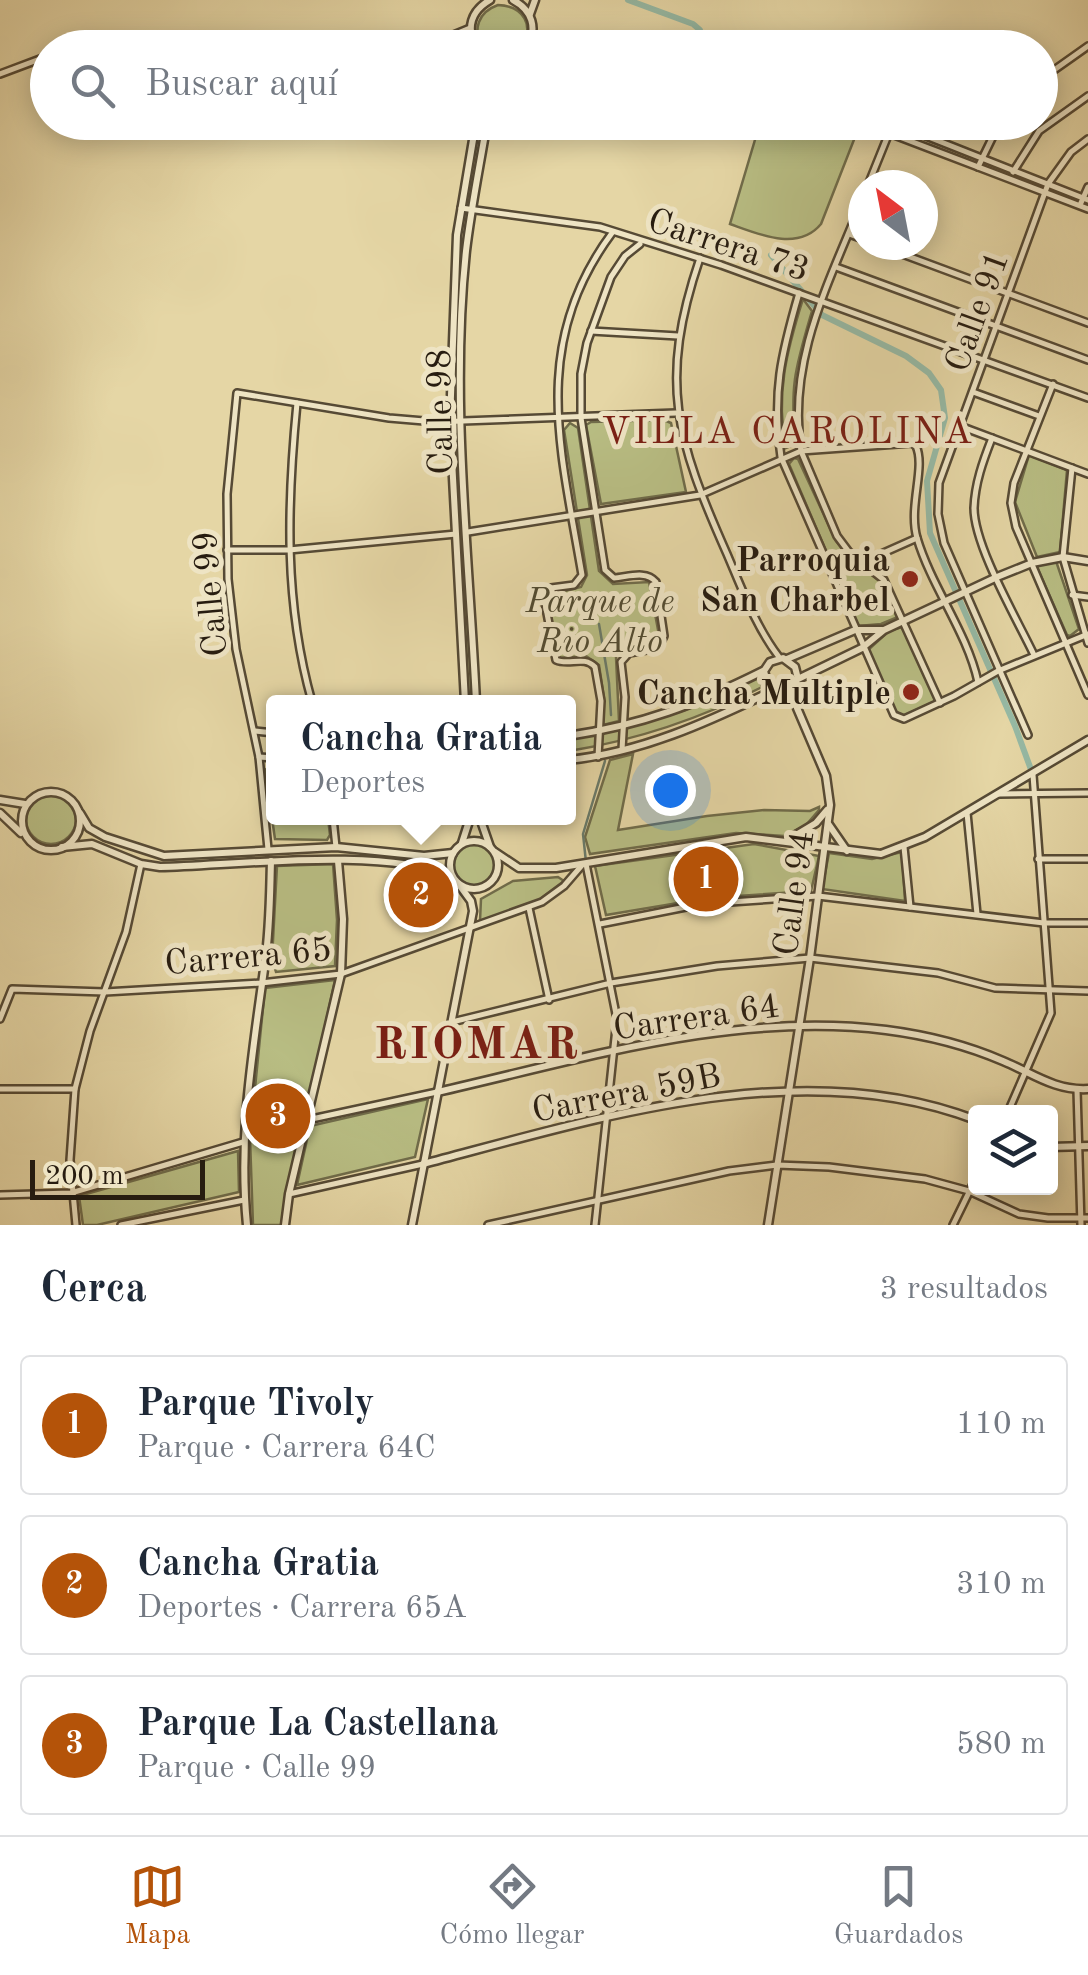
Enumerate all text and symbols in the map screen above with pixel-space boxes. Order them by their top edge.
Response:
search box [30,30,1058,140]
icon: search [65,58,120,113]
text: Buscar aquí [145,66,338,104]
north arrow [848,170,938,260]
street label: Carrera 73 [643,204,813,289]
street label: Calle 91 [940,247,1016,377]
street label: Calle 98 [423,349,460,475]
district label: VILLA CAROLINA [601,414,975,452]
street label: Calle 99 [189,529,234,658]
place label: Parroquia San Charbel [700,544,890,619]
marker: Parroquia San Charbel [899,568,921,590]
park label: Parque de Rio Alto [524,585,675,660]
place label: Cancha Multiple [636,677,891,712]
marker: Cancha Multiple [900,681,922,703]
popup [266,695,576,825]
text: Cancha Gratia [300,721,542,759]
your location [645,765,696,816]
text: Deportes [300,768,425,800]
street label: Calle 94 [769,828,822,958]
pin: 1 [674,842,738,916]
pin: 2 [388,858,454,932]
street label: Carrera 65 [163,933,333,982]
street label: Carrera 64 [611,989,782,1047]
district label: RIOMAR [374,1024,580,1069]
street label: Carrera 59B [529,1059,724,1130]
pin: 3 [246,1078,310,1154]
map controls [968,1105,1058,1195]
button: layers [968,1105,1058,1195]
scale bar [30,1155,205,1200]
text: 200 m [45,1163,124,1191]
text: Cerca [40,1269,147,1311]
text: 3 resultados [880,1274,1048,1306]
text: Parque Tivoly [137,1386,374,1424]
text: 1 [65,1409,84,1441]
text: 110 m [956,1409,1046,1441]
text: Parque · Carrera 64C [137,1433,436,1465]
text: Cancha Gratia [137,1546,379,1584]
text: 2 [65,1569,84,1601]
text: 310 m [956,1569,1046,1601]
text: Deportes · Carrera 65A [137,1593,467,1625]
text: Parque La Castellana [137,1706,498,1744]
text: 3 [65,1729,84,1761]
text: 580 m [956,1729,1046,1761]
text: Parque · Calle 99 [137,1753,376,1785]
tab: Mapa [125,1859,190,1954]
tab: Cómo llegar [440,1859,585,1954]
tab: Guardados [834,1859,963,1954]

